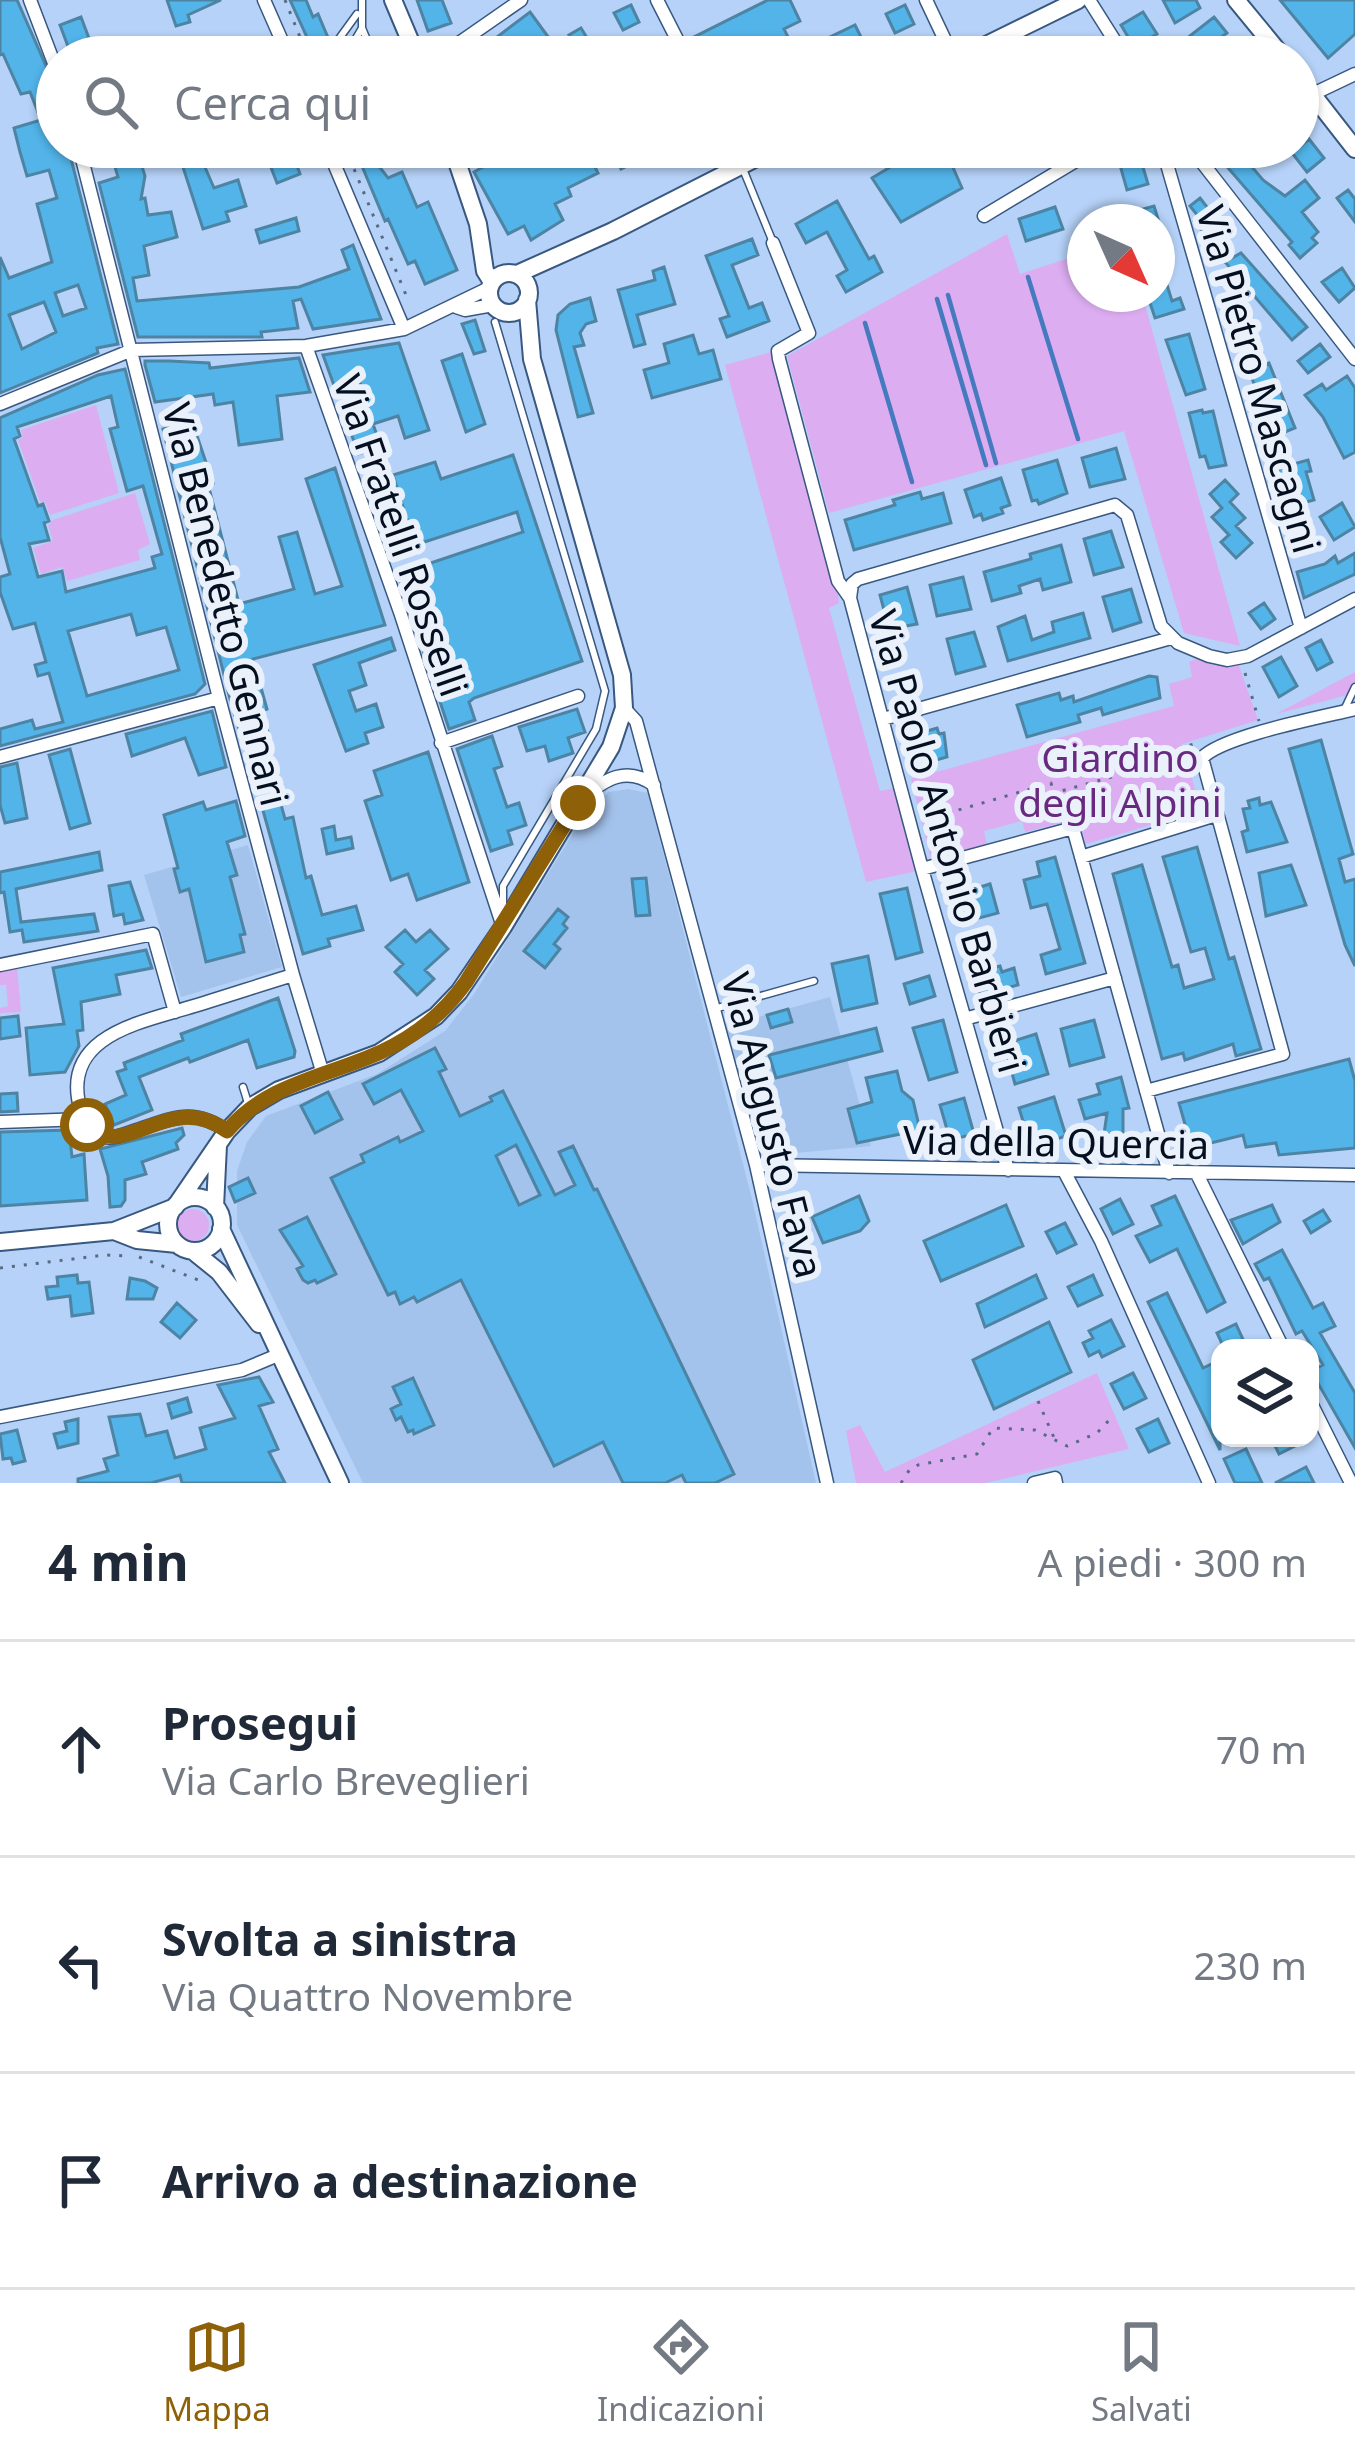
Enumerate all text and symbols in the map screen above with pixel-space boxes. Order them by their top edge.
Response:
search box [36,36,1319,168]
icon: search [78,69,144,135]
text: Cerca qui [174,72,371,133]
street label: Via Pietro Mascagni [1185,199,1335,559]
north arrow [1067,204,1175,312]
street label: Via Fratelli Rosselli [322,367,482,703]
street label: Via Benedetto Gennari [151,397,303,811]
street label: Via Paolo Antonio Barbieri [858,604,1040,1078]
park label: Giardino degli Alpini [1018,730,1222,828]
route end [551,776,605,830]
street label: Via Augusto Fava [710,967,838,1283]
route start [60,1098,114,1152]
street label: Via della Quercia [902,1112,1210,1170]
map controls [1211,1339,1319,1447]
button: layers [1211,1339,1319,1447]
text: 4 min [48,1526,189,1596]
text: A piedi · 300 m [1038,1535,1307,1588]
text: Prosegui [162,1692,358,1753]
icon: ahead [48,1716,114,1782]
text: 70 m [1216,1722,1307,1775]
text: Via Carlo Breveglieri [162,1753,530,1806]
text: Svolta a sinistra [162,1908,518,1969]
icon: left [48,1932,114,1998]
text: 230 m [1193,1938,1307,1991]
text: Via Quattro Novembre [162,1969,573,2022]
icon: arrive [48,2148,114,2214]
text: Arrivo a destinazione [162,2150,638,2211]
tab: Mappa [163,2314,271,2431]
tab: Indicazioni [597,2314,765,2431]
tab: Salvati [1091,2314,1192,2431]

